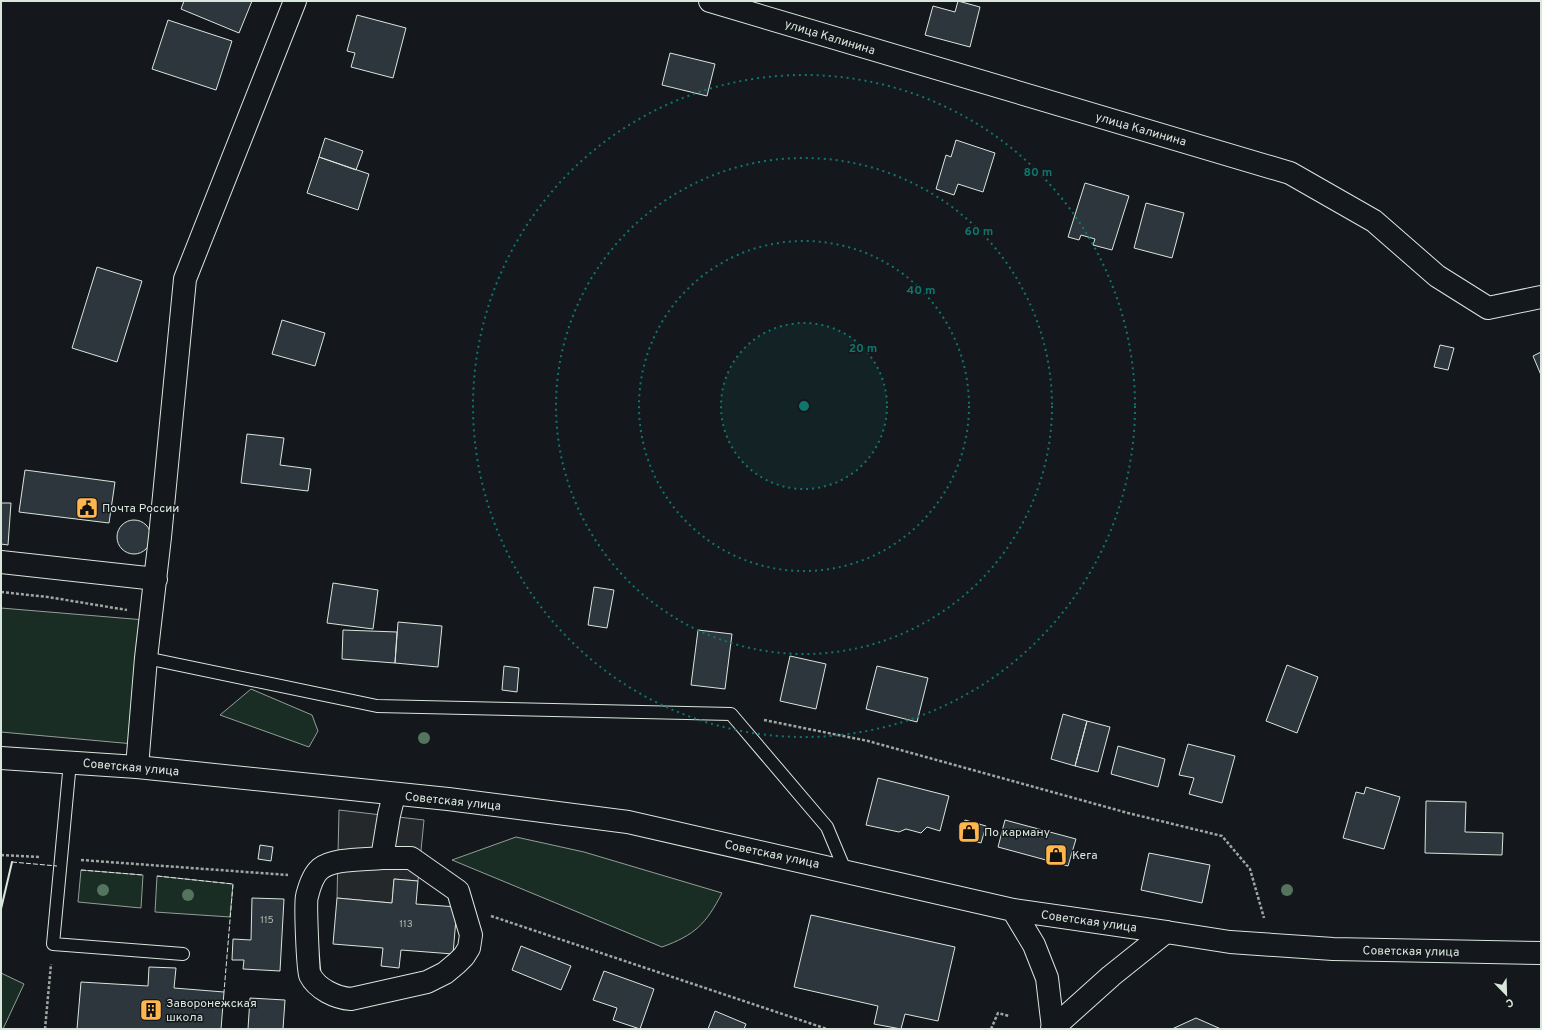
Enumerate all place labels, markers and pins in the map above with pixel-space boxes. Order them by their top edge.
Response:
centre of rings [797,399,811,413]
public building icon: Почта России [74,495,100,521]
place label: Почта России [102,501,179,517]
shop icon: По карману [956,819,982,845]
place label: По карману [984,825,1050,841]
shop icon: Кега [1043,842,1069,868]
place label: Кега [1072,848,1098,864]
place label: Заворонежская школа [166,996,257,1026]
building icon: Заворонежская школа [138,997,164,1023]

